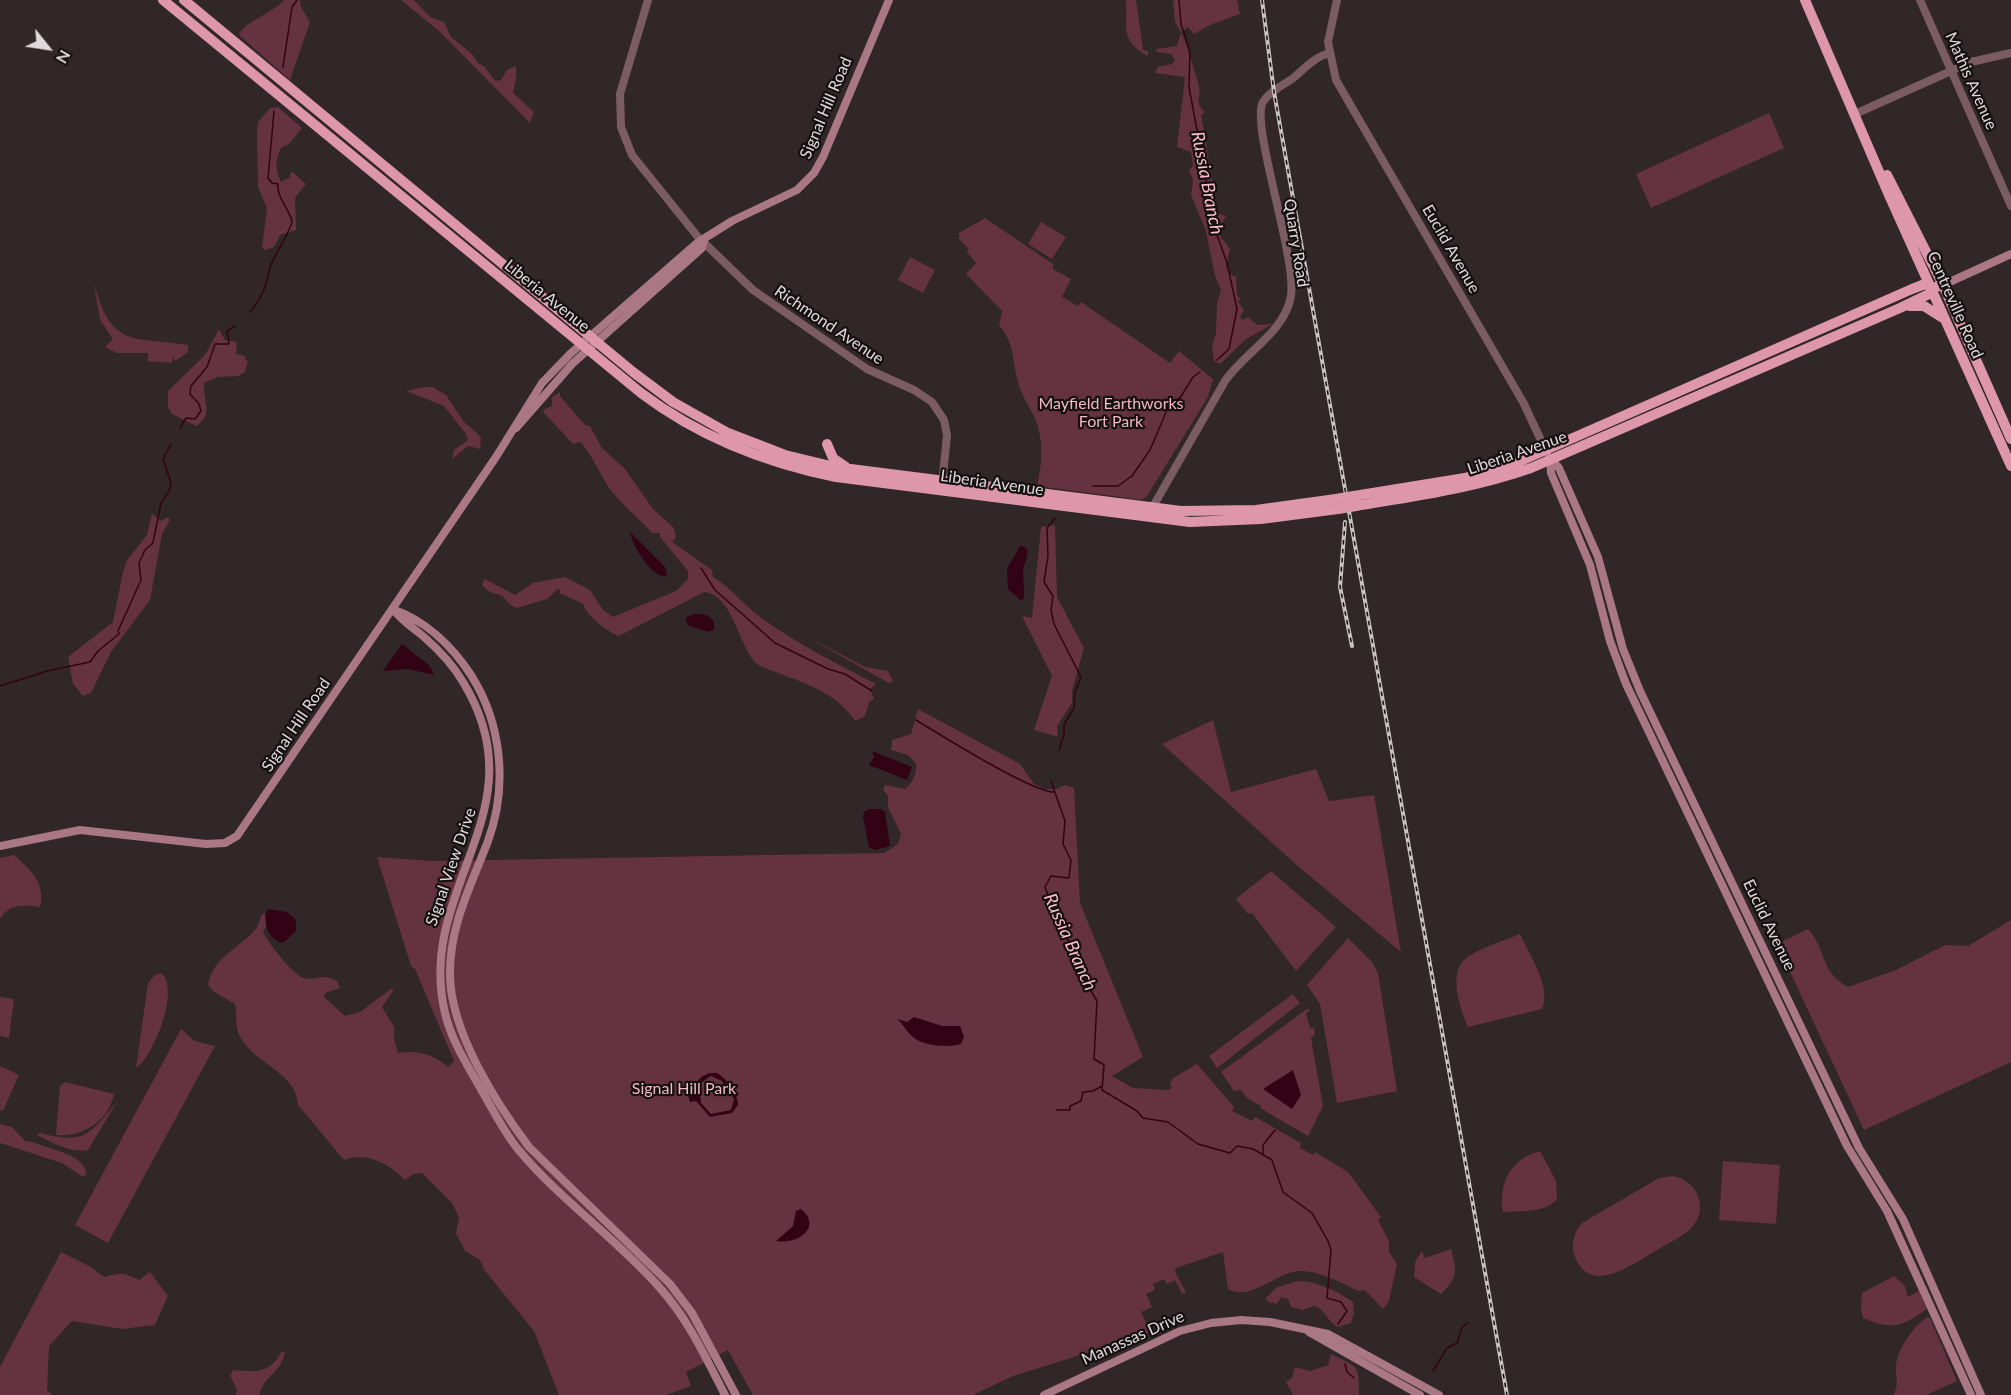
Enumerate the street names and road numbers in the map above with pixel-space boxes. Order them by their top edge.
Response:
street label: Mathis Avenue [1941,29,2001,133]
street label: Signal Hill Road [796,54,856,162]
street label: Quarry Road [1280,198,1312,288]
street label: Euclid Avenue [1418,201,1484,297]
street label: Centreville Road [1923,249,1987,361]
street label: Liberia Avenue [500,256,594,336]
street label: Richmond Avenue [771,281,887,369]
street label: Liberia Avenue [1465,427,1569,479]
street label: Liberia Avenue [939,466,1045,500]
street label: Signal Hill Road [258,675,334,775]
street label: Signal View Drive [422,806,480,928]
street label: Euclid Avenue [1739,876,1799,974]
street label: Manassas Drive [1079,1307,1187,1369]

